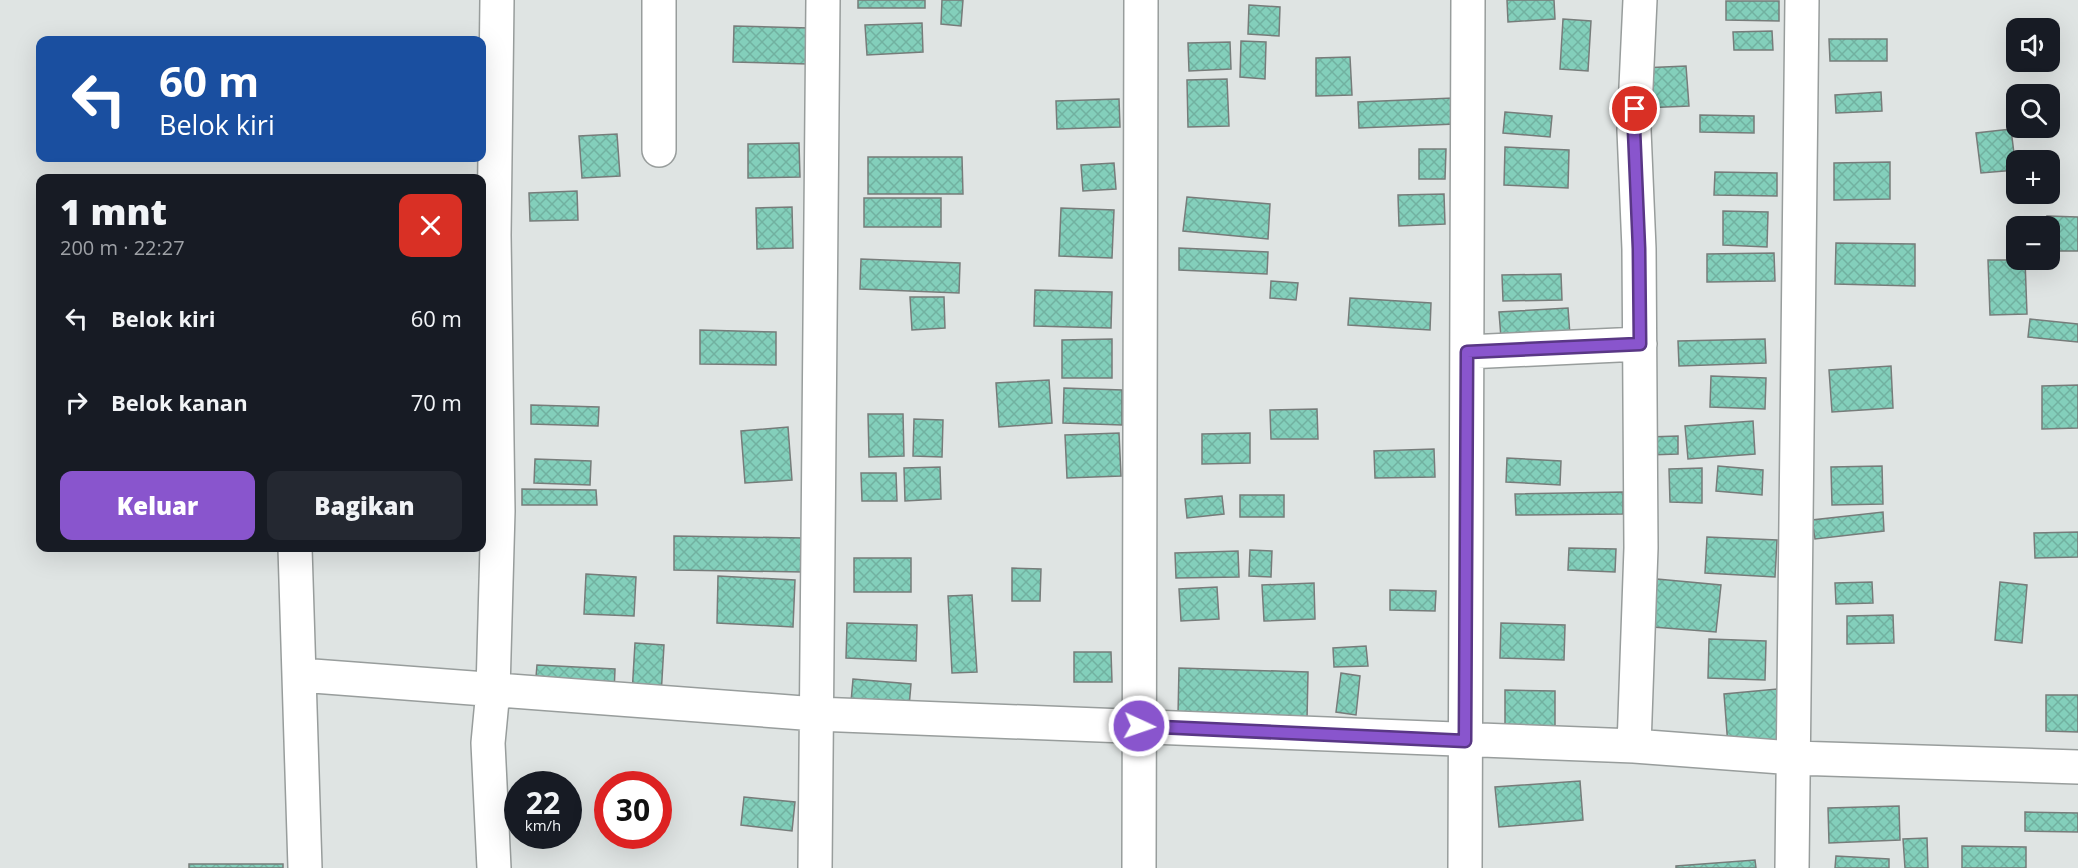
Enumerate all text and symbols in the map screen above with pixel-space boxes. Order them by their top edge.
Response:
map controls [2006,18,2060,270]
button: sound [2006,18,2060,72]
text: 60 m [159,52,259,109]
icon: left [60,60,138,138]
pin [1609,83,1660,134]
button: search [2006,84,2060,138]
icon: arrive [1618,92,1651,125]
text: Belok kiri [159,106,275,143]
button: + [2006,150,2060,204]
text: 1 mnt [60,187,167,236]
button: close [399,194,462,257]
button: − [2006,216,2060,270]
text: 200 m · 22:27 [60,234,185,261]
icon: left [60,302,93,335]
text: Belok kiri [111,303,216,333]
text: 60 m [411,303,462,333]
icon: right [60,386,93,419]
text: Belok kanan [111,387,248,417]
text: 70 m [411,387,462,417]
button: Keluar [60,471,255,540]
button: Bagikan [267,471,462,540]
position arrow [1107,694,1171,758]
speed limit sign: 30 [594,771,672,849]
text: 22 [526,782,560,823]
text: km/h [525,815,561,835]

